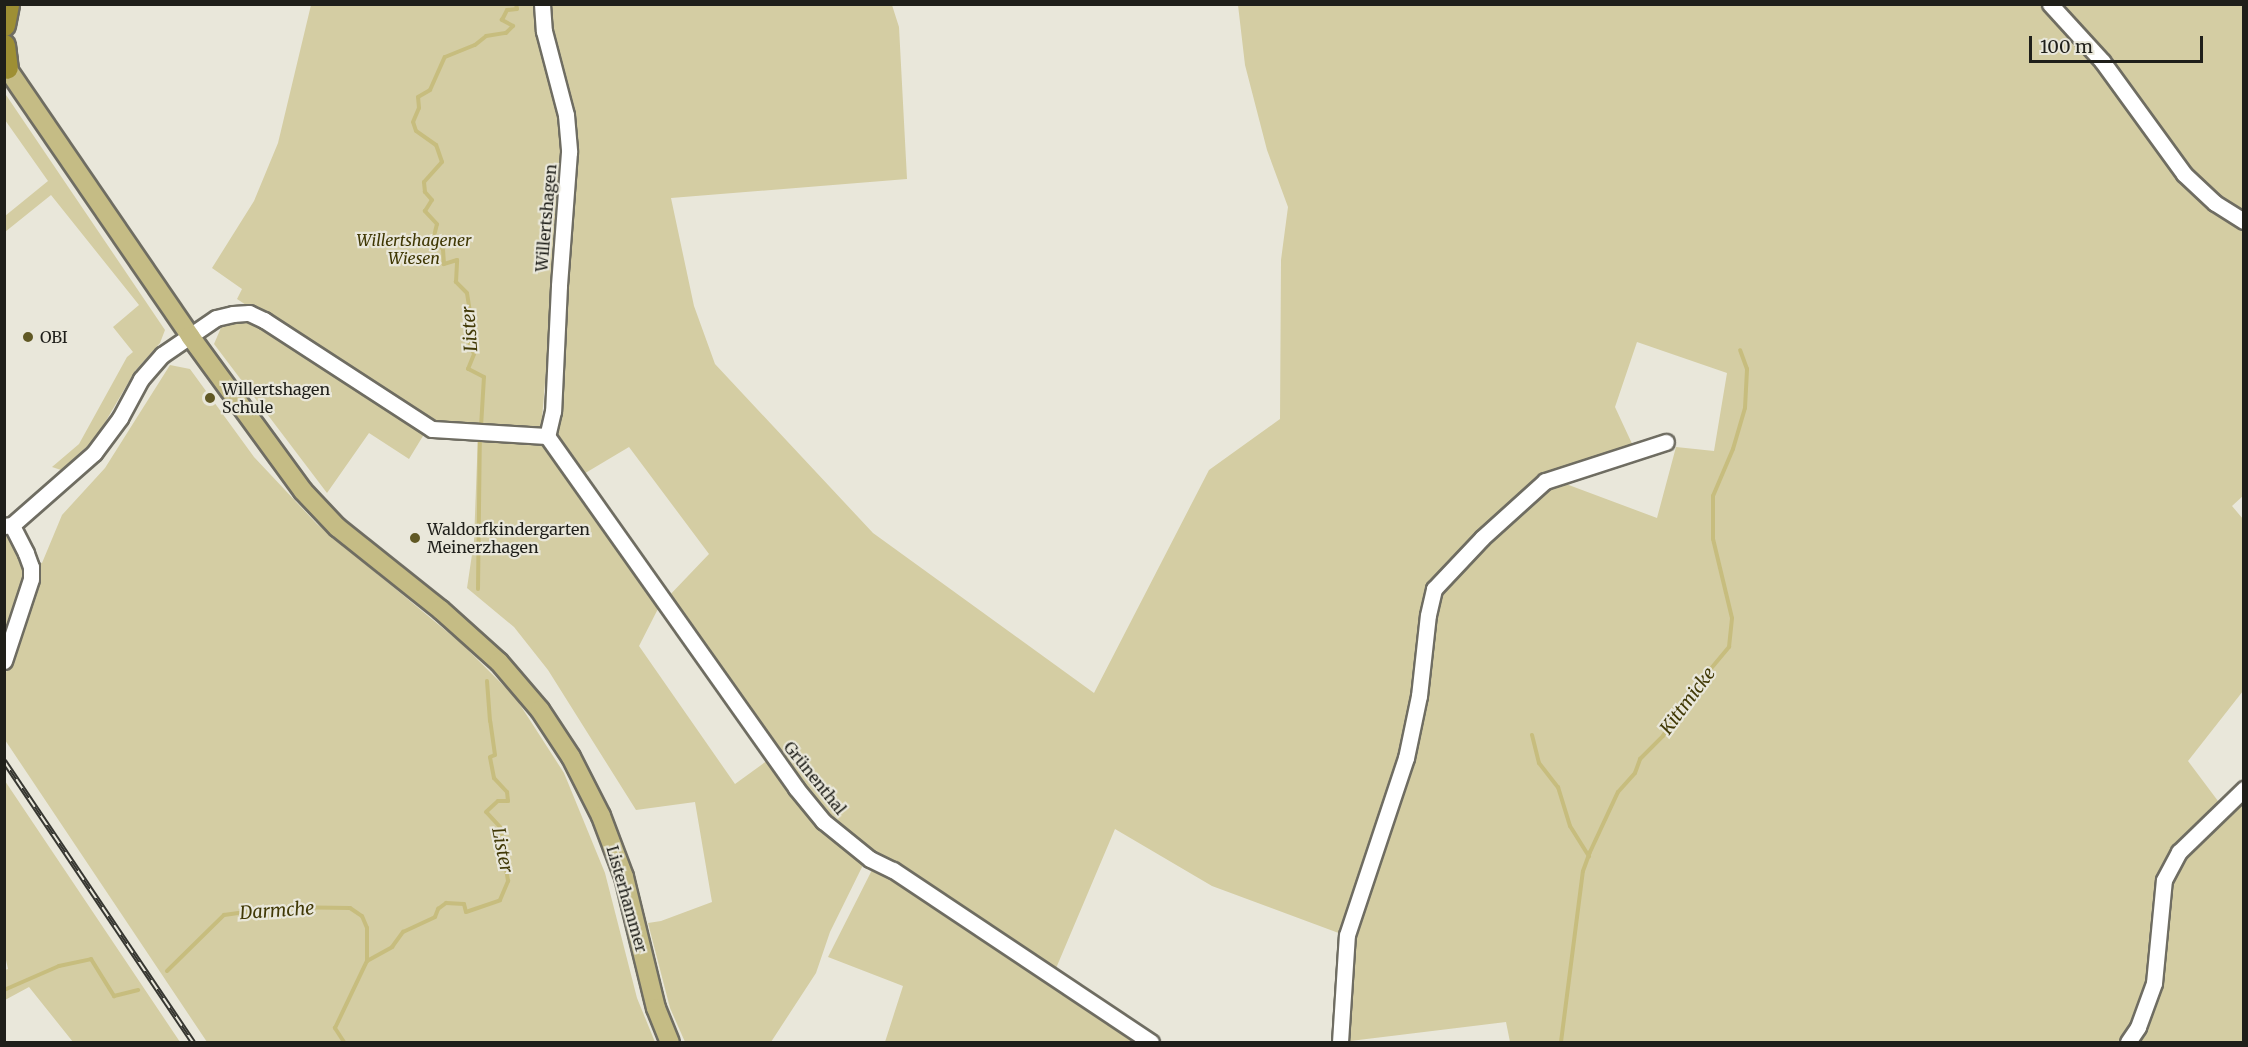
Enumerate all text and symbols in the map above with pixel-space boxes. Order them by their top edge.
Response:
scale bar [2032,24,2206,62]
text: 100 m [2040,35,2093,58]
street label: Willertshagen [532,163,560,273]
park label: Willertshagener Wiesen [357,230,471,268]
water label: Lister [458,306,482,352]
place label: OBI [40,327,68,347]
marker: OBI [21,330,35,344]
place label: Willertshagen Schule [222,379,330,417]
marker: Willertshagen Schule [203,391,217,405]
place label: Waldorfkindergarten Meinerzhagen [427,519,590,557]
marker: Waldorfkindergarten Meinerzhagen [408,531,422,545]
water label: Kittmicke [1656,663,1720,739]
street label: Grünenthal [780,738,850,818]
water label: Lister [487,826,517,874]
street label: Listerhammer [603,843,651,955]
water label: Darmche [239,898,315,924]

